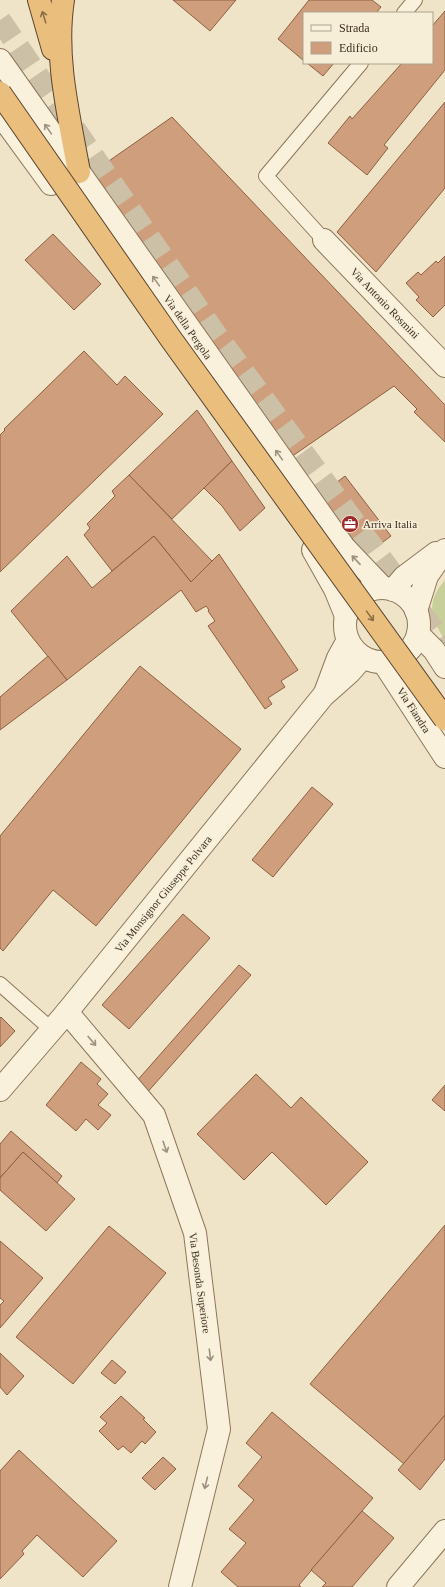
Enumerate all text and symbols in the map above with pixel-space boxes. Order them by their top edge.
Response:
one-way arrow [40,10,47,23]
legend [303,12,433,64]
text: Strada [339,21,370,35]
text: Edificio [339,41,378,55]
one-way arrow [44,123,52,134]
street label: Via Antonio Rosmini [348,265,422,341]
one-way arrow [152,275,160,286]
street label: Via della Pergola [161,293,215,361]
one-way arrow [275,450,283,461]
office icon: Arriva Italia [340,514,360,534]
place label: Arriva Italia [363,518,417,530]
one-way arrow [351,555,361,565]
one-way arrow [366,611,374,622]
street label: Via Fiandra [395,685,433,735]
street label: Via Monsignor Giuseppe Polvara [112,833,214,955]
one-way arrow [88,1036,97,1047]
one-way arrow [162,1140,169,1153]
street label: Via Besonda Superiore [187,1232,213,1334]
one-way arrow [206,1348,214,1361]
one-way arrow [201,1476,209,1489]

